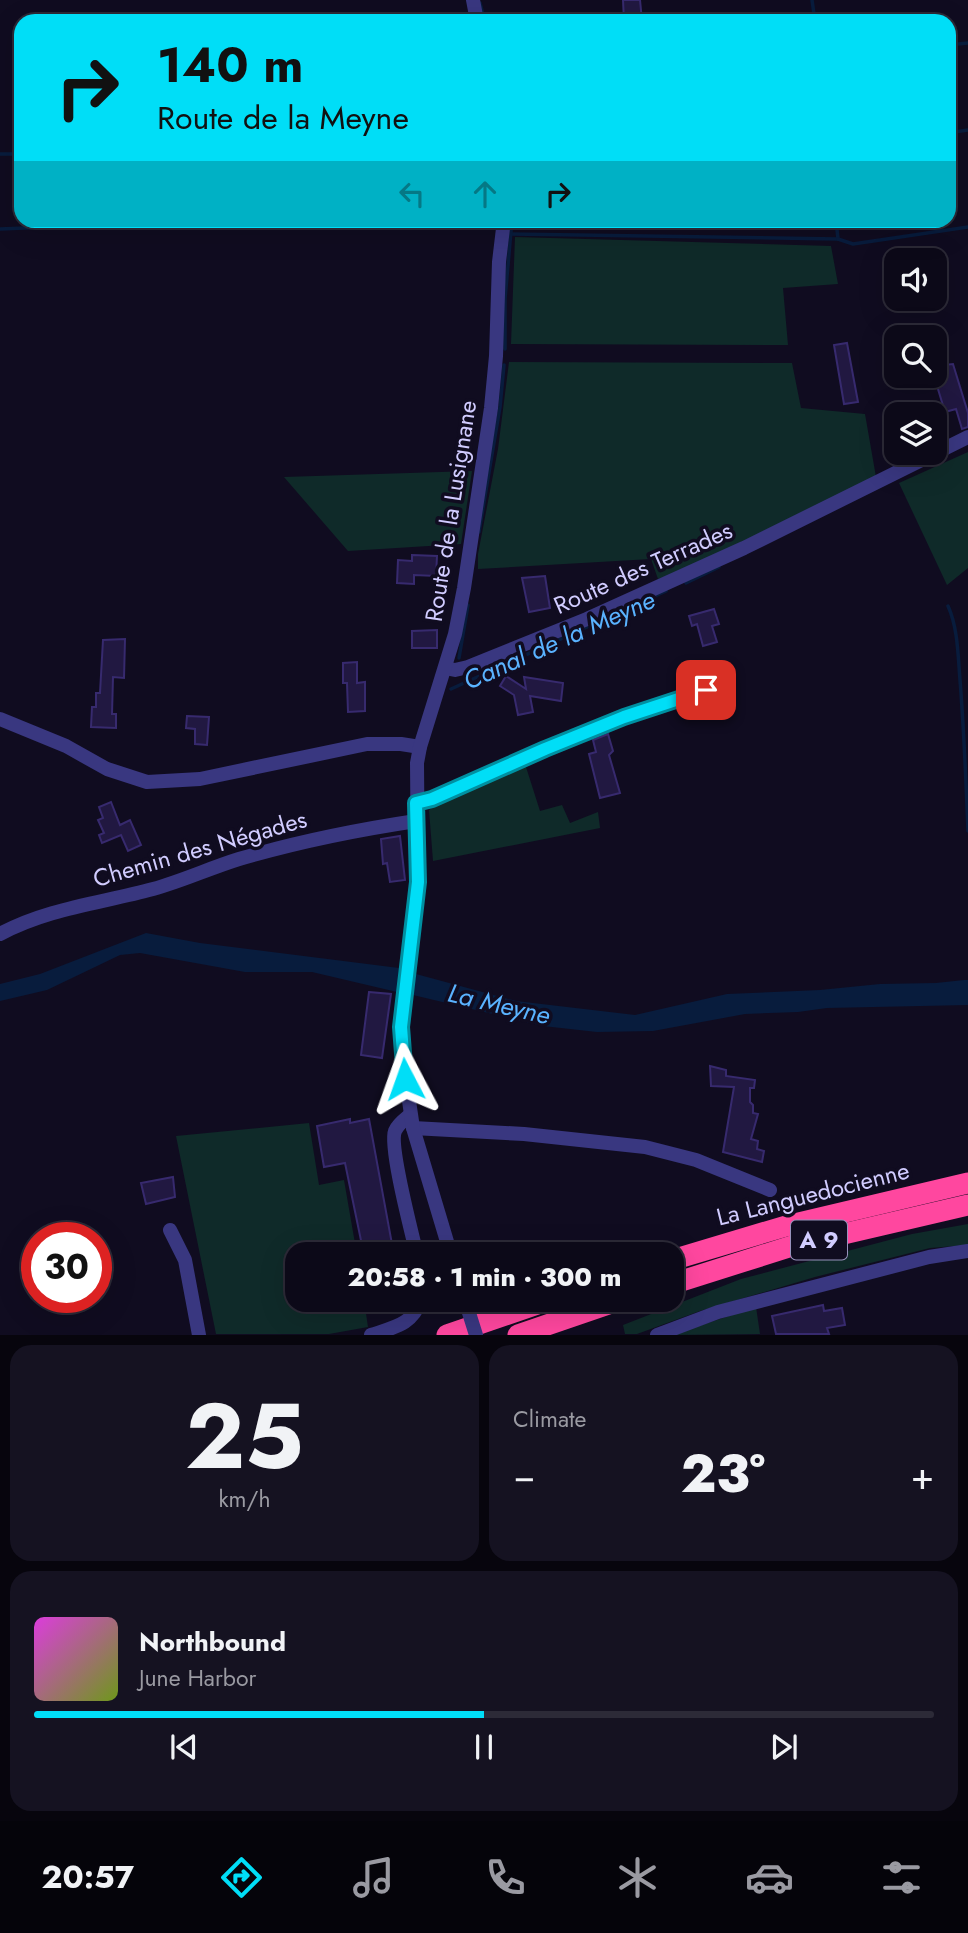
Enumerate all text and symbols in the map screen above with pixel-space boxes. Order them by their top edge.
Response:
text: 140 m [157,30,303,100]
icon: right [42,42,133,133]
text: Route de la Meyne [157,95,409,141]
icon: left [393,175,431,213]
icon: ahead [466,175,504,213]
icon: right [539,175,577,213]
map controls [884,248,947,465]
button: sound [884,248,947,311]
button: search [884,325,947,388]
street label: Route de la Lusignane [416,398,485,624]
button: layers [884,402,947,465]
street label: Route des Terrades [548,512,738,623]
water label: Canal de la Meyne [457,581,661,699]
pin [676,660,736,720]
icon: arrive [687,671,725,709]
street label: Chemin des Négades [89,801,311,896]
water label: La Meyne [444,974,554,1034]
position arrow [368,1042,442,1116]
street label: La Languedocienne [713,1153,913,1234]
road number: A 9 [791,1220,847,1260]
speed limit sign: 30 [21,1222,112,1313]
text: 20:58 · 1 min · 300 m [348,1258,621,1296]
text: 25 [185,1371,304,1502]
text: Climate [513,1402,586,1436]
text: 23° [681,1436,765,1512]
text: − [513,1448,535,1503]
text: + [911,1448,934,1503]
text: km/h [219,1482,270,1516]
text: Northbound [139,1623,286,1661]
text: June Harbor [139,1661,256,1695]
icon: previous [165,1728,203,1766]
icon: pause [465,1728,503,1766]
icon: next [765,1728,803,1766]
icon: directions [217,1853,266,1902]
icon: music [349,1853,398,1902]
icon: phone [481,1853,530,1902]
icon: climate [613,1853,662,1902]
icon: car [745,1853,794,1902]
icon: filters [877,1853,926,1902]
text: 20:57 [42,1854,134,1900]

